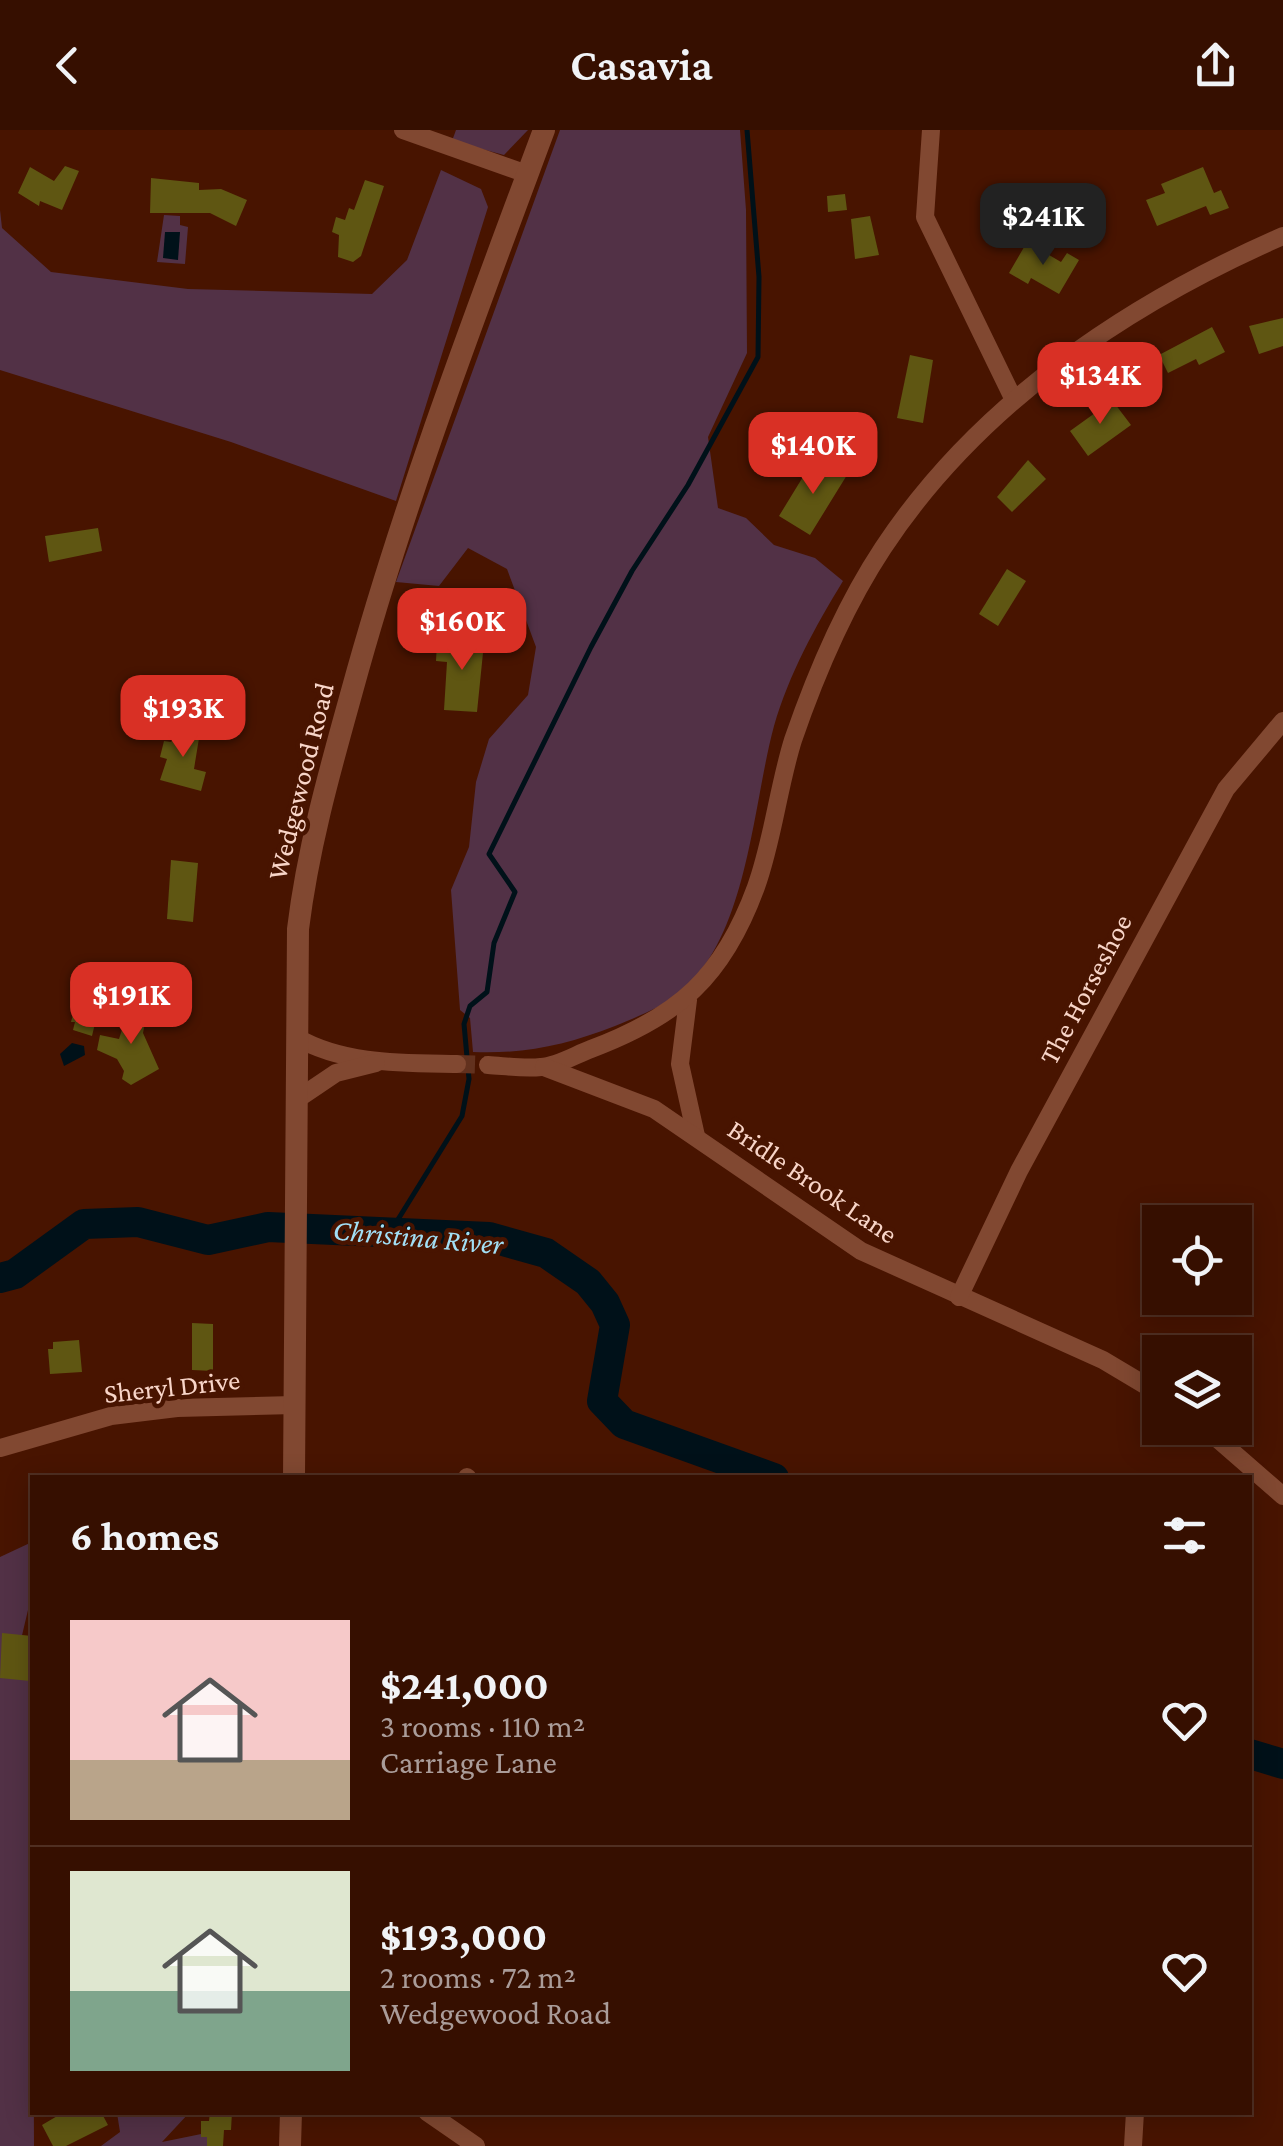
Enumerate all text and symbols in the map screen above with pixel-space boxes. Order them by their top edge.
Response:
icon: back [40,38,95,93]
icon: share [1188,38,1243,93]
text: Casavia [570,40,713,90]
pin: $241K [973,183,1113,268]
text: $241K [1002,197,1084,233]
pin: $134K [1030,342,1170,427]
text: $134K [1059,356,1141,392]
pin: $140K [743,412,883,497]
text: $140K [770,426,856,462]
pin: $160K [392,588,532,673]
text: $160K [419,602,505,638]
pin: $193K [113,675,253,760]
street label: Wedgewood Road [261,679,340,883]
text: $193K [142,689,224,725]
street label: The Horseshoe [1033,909,1138,1070]
pin: $191K [61,962,201,1047]
text: $191K [92,976,170,1012]
street label: Bridle Brook Lane [722,1113,903,1250]
map controls [1142,1205,1252,1445]
button: locate [1142,1205,1252,1315]
water label: Christina River [332,1213,506,1261]
button: layers [1142,1335,1252,1445]
street label: Sheryl Drive [102,1364,242,1409]
icon: filters [1157,1508,1212,1563]
text: 6 homes [70,1512,219,1559]
icon: home [150,1660,270,1780]
text: $241,000 [380,1661,549,1708]
icon: heart [1157,1693,1212,1748]
text: 3 rooms · 110 m² [380,1708,585,1744]
text: Carriage Lane [380,1744,557,1780]
icon: home [150,1911,270,2031]
text: $193,000 [380,1912,547,1959]
icon: heart [1157,1944,1212,1999]
text: 2 rooms · 72 m² [380,1959,576,1995]
text: Wedgewood Road [380,1995,611,2031]

